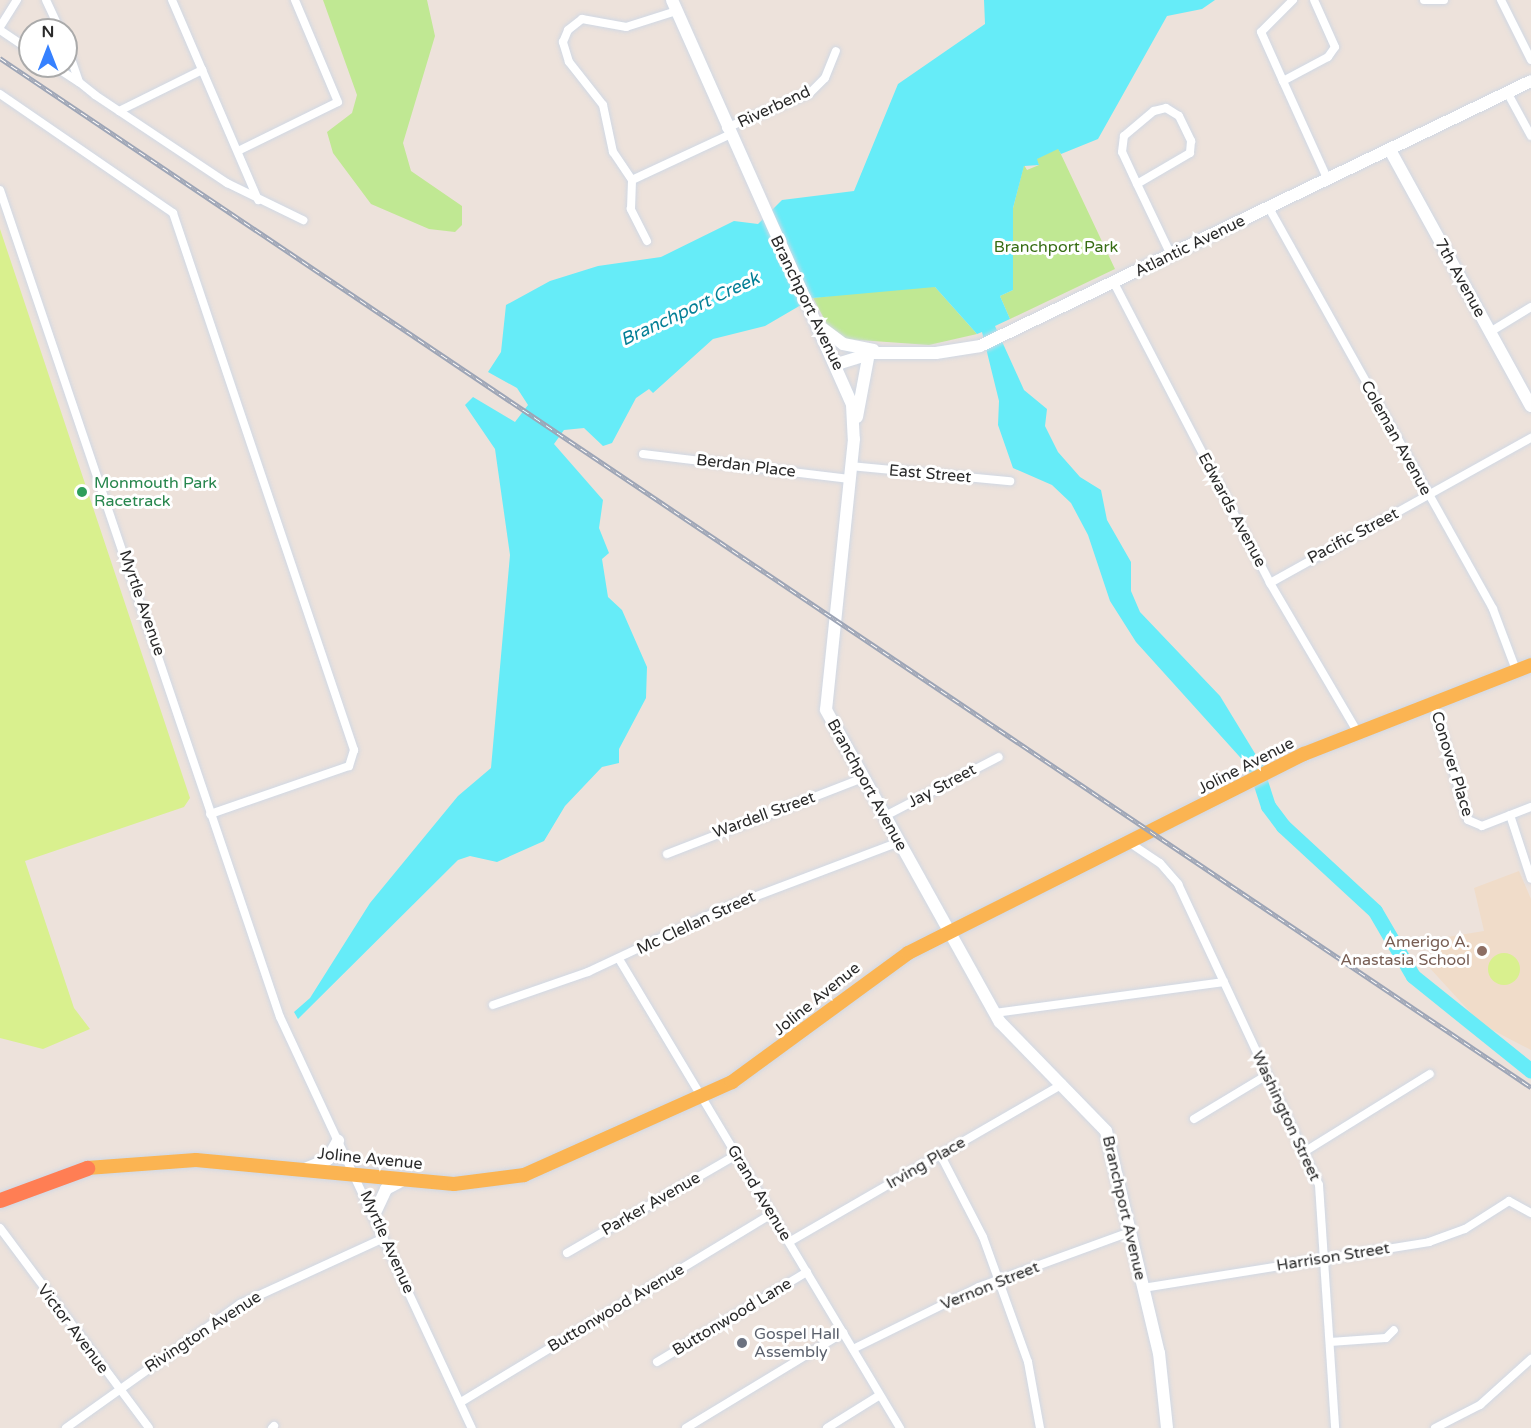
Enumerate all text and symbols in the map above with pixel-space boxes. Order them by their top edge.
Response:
north arrow [18,18,78,78]
text: N [42,22,54,42]
street label: Riverbend [735,82,813,132]
street label: Atlantic Avenue [1132,211,1248,281]
street label: Branchport Avenue [766,232,848,374]
street label: 7th Avenue [1430,235,1490,321]
park label: Branchport Park [994,237,1118,257]
water label: Branchport Creek [617,267,763,351]
street label: Coleman Avenue [1356,377,1436,499]
street label: Berdan Place [695,450,797,482]
street label: Edwards Avenue [1194,450,1270,570]
street label: East Street [888,461,972,487]
place label: Monmouth Park Racetrack [94,473,217,511]
marker: Monmouth Park Racetrack [75,485,89,499]
street label: Pacific Street [1304,504,1402,568]
street label: Myrtle Avenue [115,548,169,658]
street label: Conover Place [1427,709,1477,819]
street label: Branchport Avenue [823,716,911,854]
street label: Joline Avenue [1195,734,1297,798]
street label: Jay Street [904,760,980,812]
street label: Wardell Street [710,788,818,842]
street label: Mc Clellan Street [634,887,758,959]
place label: Amerigo A. Anastasia School [1340,932,1470,970]
marker: Amerigo A. Anastasia School [1475,944,1489,958]
street label: Joline Avenue [770,958,864,1040]
street label: Washington Street [1247,1048,1325,1184]
street label: Irving Place [883,1133,969,1193]
street label: Branchport Avenue [1098,1134,1150,1282]
street label: Grand Avenue [723,1142,795,1244]
street label: Joline Avenue [317,1144,423,1174]
street label: Parker Avenue [598,1168,704,1240]
street label: Myrtle Avenue [356,1188,418,1296]
street label: Harrison Street [1275,1239,1391,1275]
street label: Vernon Street [938,1258,1042,1314]
street label: Buttonwood Avenue [544,1260,688,1356]
street label: Buttonwood Lane [669,1274,795,1360]
street label: Victor Avenue [33,1281,113,1377]
street label: Rivington Avenue [141,1287,265,1377]
place label: Gospel Hall Assembly [754,1324,840,1362]
marker: Gospel Hall Assembly [735,1336,749,1350]

